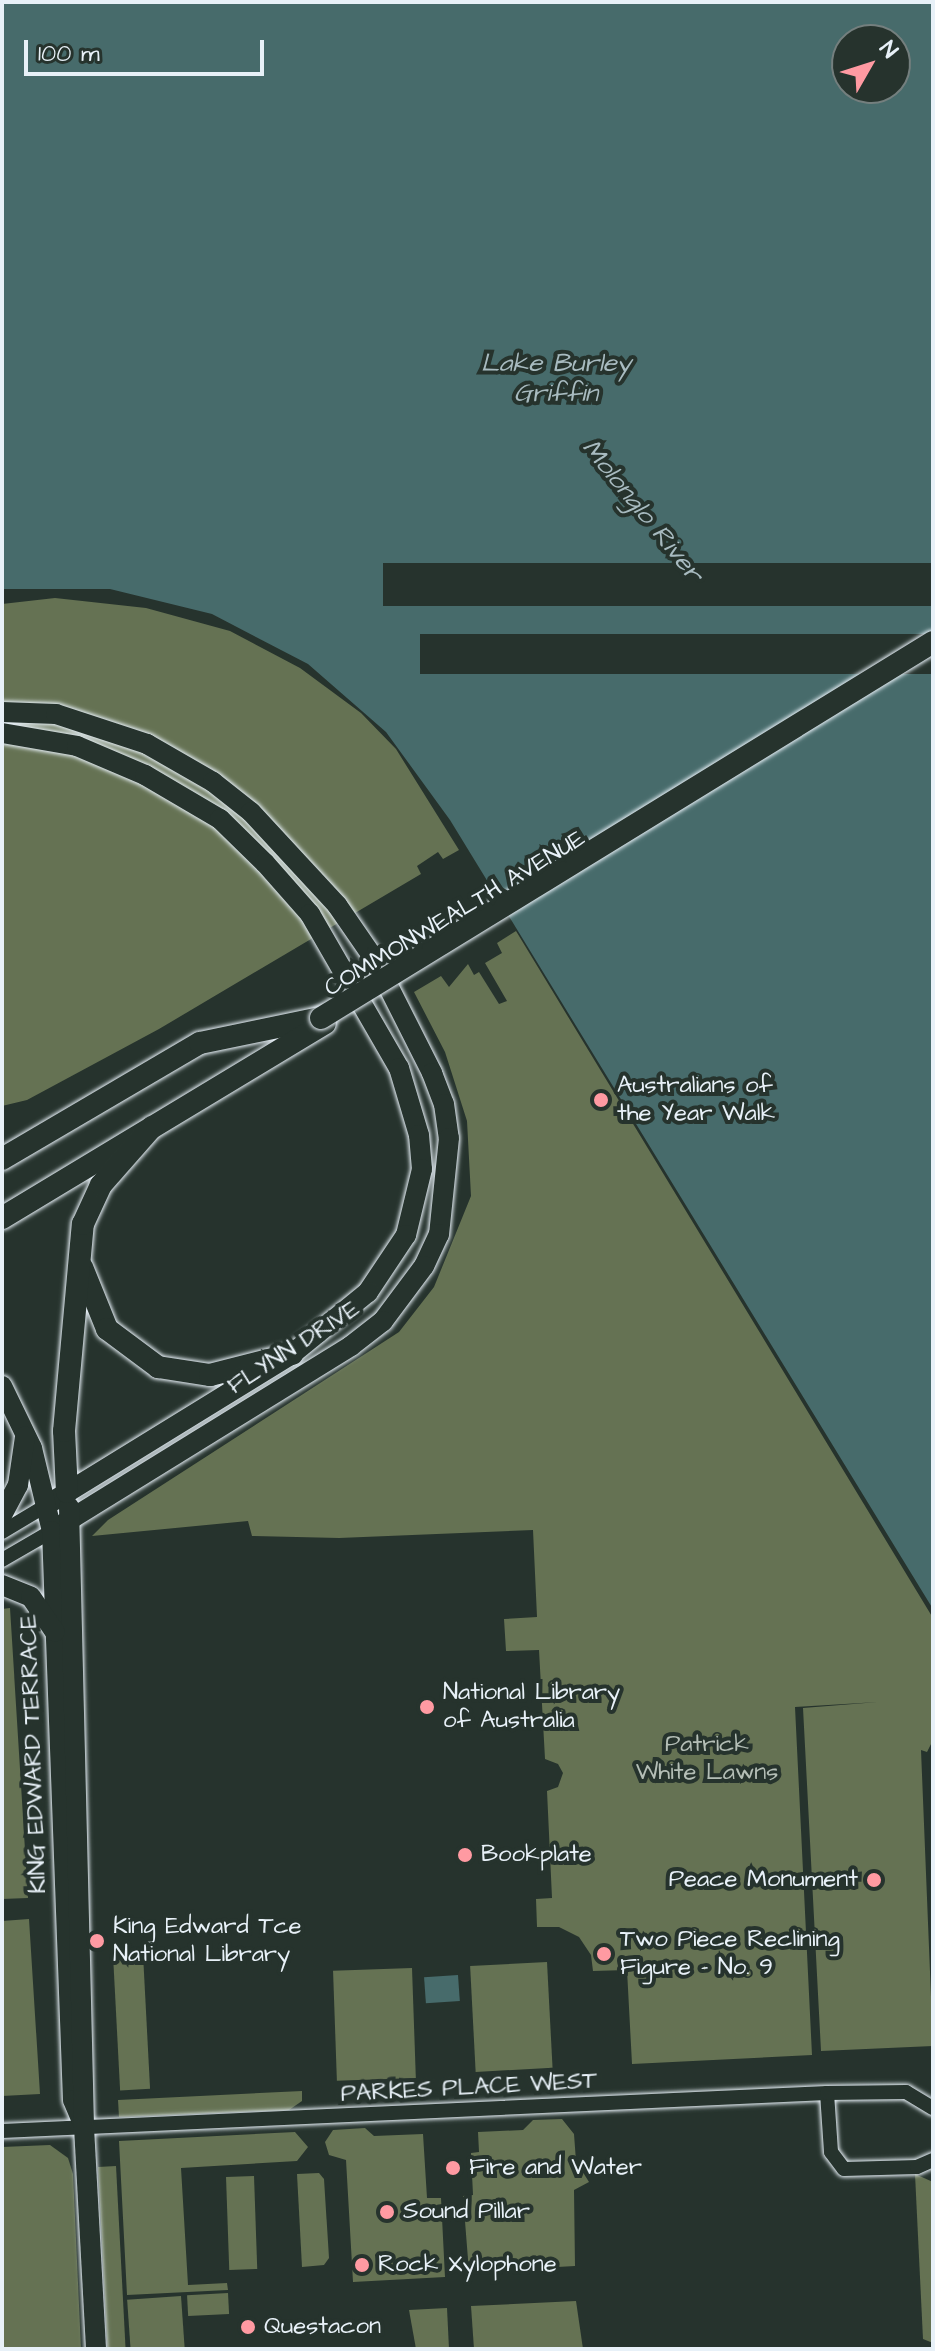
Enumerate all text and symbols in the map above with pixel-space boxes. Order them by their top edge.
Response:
scale bar [28,24,268,74]
north arrow [831,24,911,104]
text: N [872,35,905,65]
text: 100 m [38,37,100,71]
water label: Lake Burley Griffin [481,348,631,410]
water label: Molonglo River [575,433,709,589]
street label: COMMONWEALTH AVENUE [319,825,591,1003]
place label: Australians of the Year Walk [617,1072,775,1128]
marker: Australians of the Year Walk [592,1091,610,1109]
street label: FLYNN DRIVE [223,1295,365,1401]
street label: KING EDWARD TERRACE [15,1614,53,1894]
place label: National Library of Australia [443,1679,620,1735]
marker: National Library of Australia [418,1698,436,1716]
park label: Patrick White Lawns [636,1731,778,1787]
place label: Bookplate [481,1841,592,1869]
marker: Bookplate [456,1846,474,1864]
place label: Peace Monument [669,1866,858,1894]
marker: Peace Monument [865,1871,883,1889]
place label: King Edward Tce National Library [113,1913,302,1969]
place label: Two Piece Reclining Figure - No. 9 [620,1926,840,1982]
marker: King Edward Tce National Library [88,1932,106,1950]
marker: Two Piece Reclining Figure - No. 9 [595,1945,613,1963]
street label: PARKES PLACE WEST [340,2067,598,2109]
place label: Fire and Water [469,2154,642,2182]
marker: Fire and Water [444,2159,462,2177]
place label: Sound Pillar [403,2198,530,2226]
marker: Sound Pillar [378,2203,396,2221]
place label: Rock Xylophone [378,2251,557,2279]
marker: Rock Xylophone [353,2256,371,2274]
place label: Questacon [264,2313,381,2341]
marker: Questacon [239,2318,257,2336]

